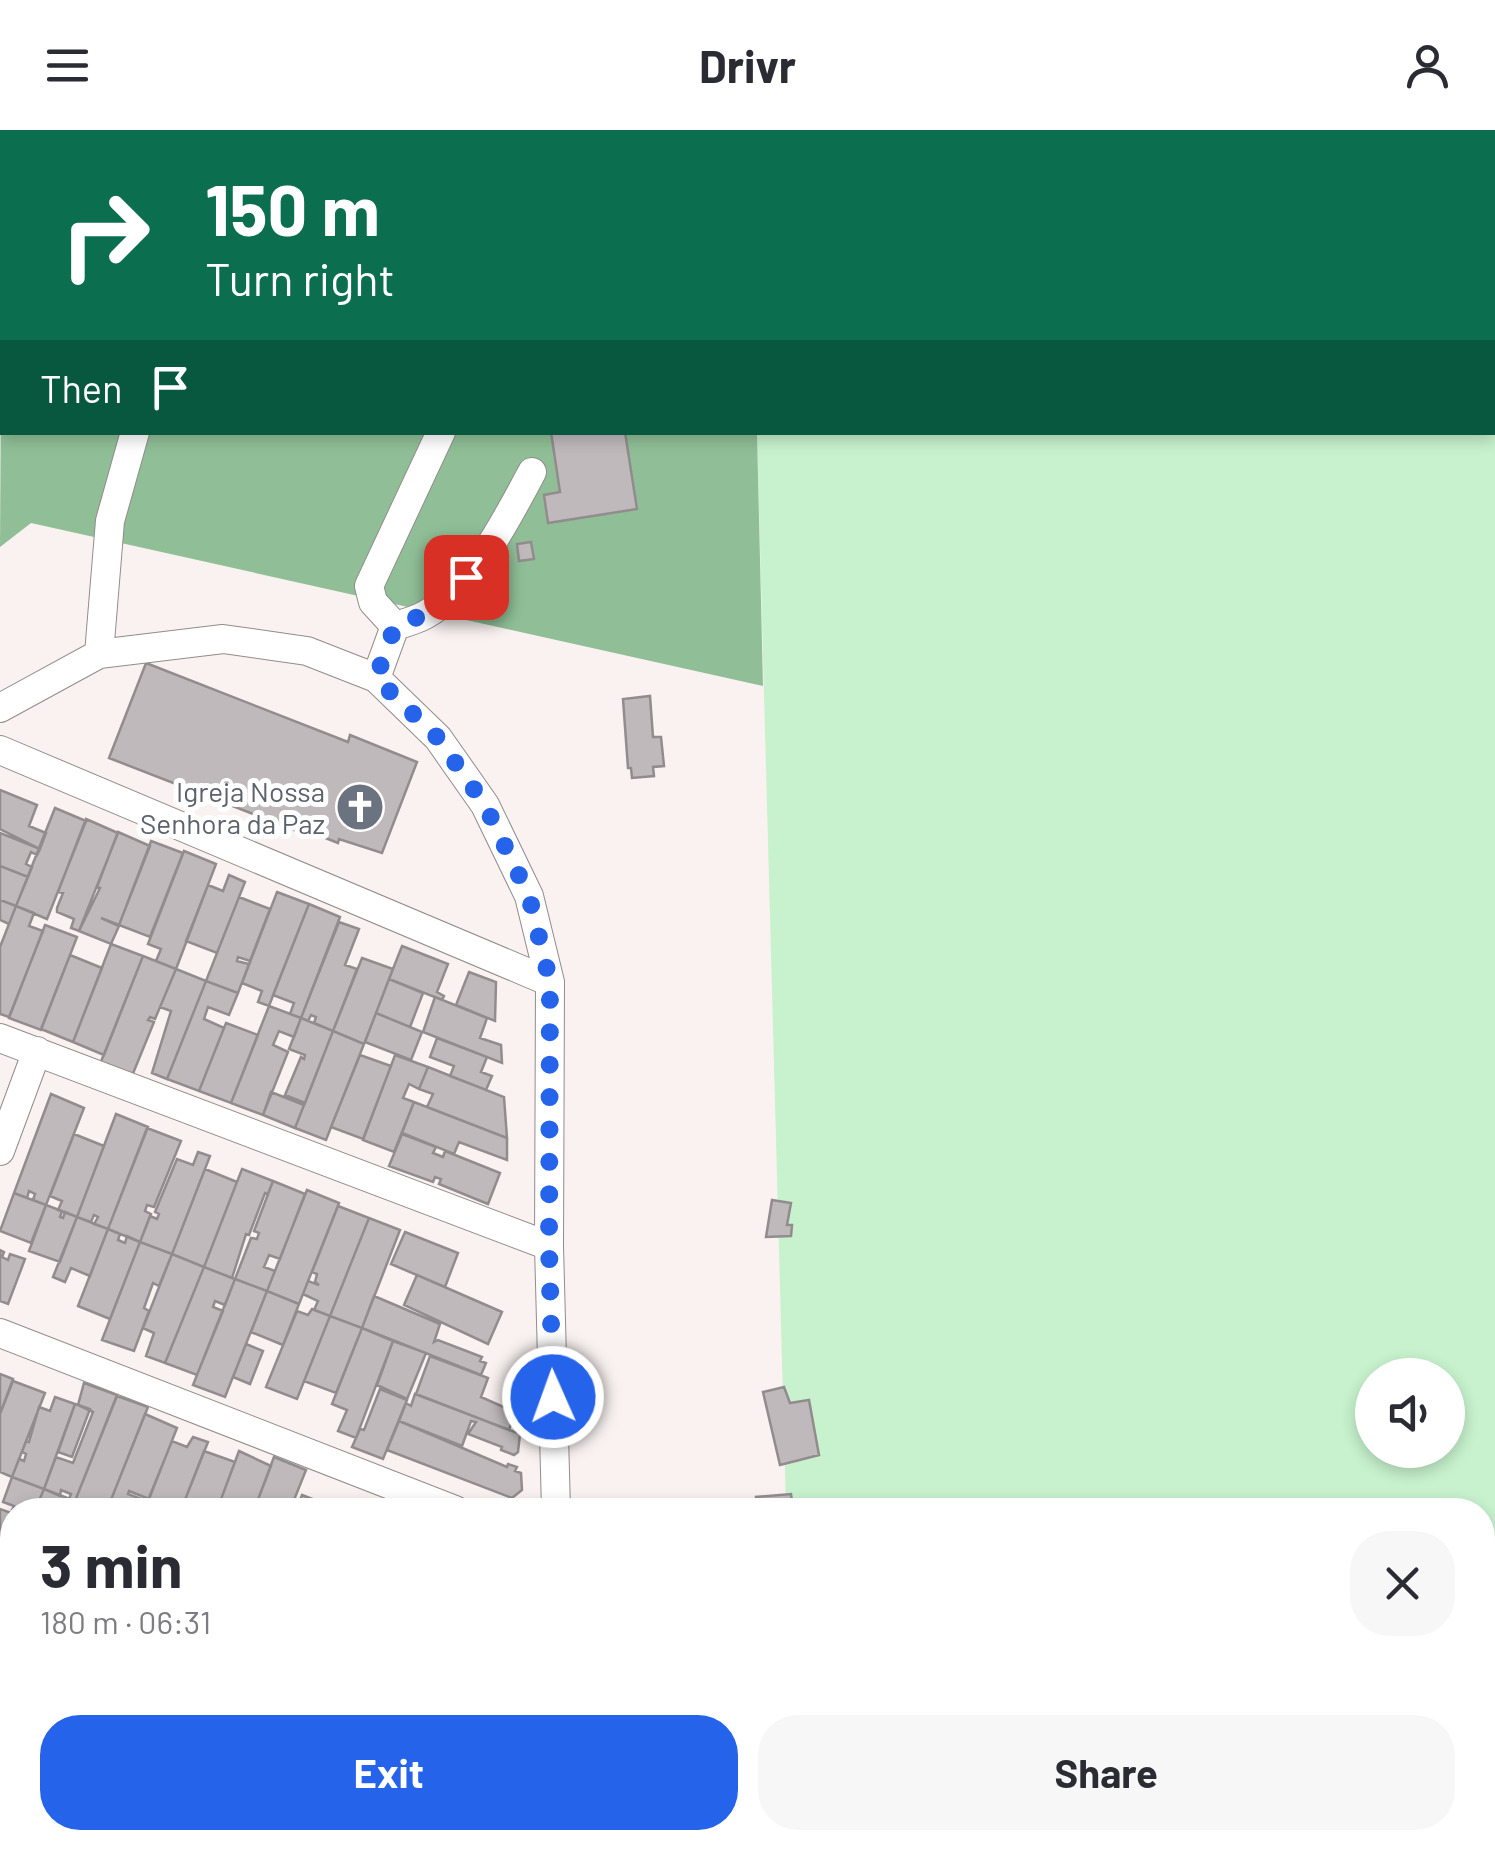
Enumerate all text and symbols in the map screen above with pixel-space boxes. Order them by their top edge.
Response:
icon: menu [40,38,95,93]
text: Drivr [699,38,796,92]
icon: person [1400,38,1455,93]
text: 150 m [205,166,380,250]
icon: right [40,170,170,300]
text: Turn right [205,251,395,305]
icon: arrive [143,360,198,415]
text: Then [40,365,123,411]
pin [424,535,509,620]
icon: arrive [439,550,494,605]
place label: Igreja Nossa Senhora da Paz [140,774,325,840]
church icon: Igreja Nossa Senhora da Paz [334,781,386,833]
position arrow [501,1345,605,1449]
map controls [1355,1358,1465,1468]
button: sound [1355,1358,1465,1468]
text: 3 min [40,1528,183,1600]
button: close [1350,1531,1455,1636]
text: 180 m · 06:31 [40,1602,211,1640]
button: Exit [40,1715,738,1830]
button: Share [758,1715,1455,1830]

